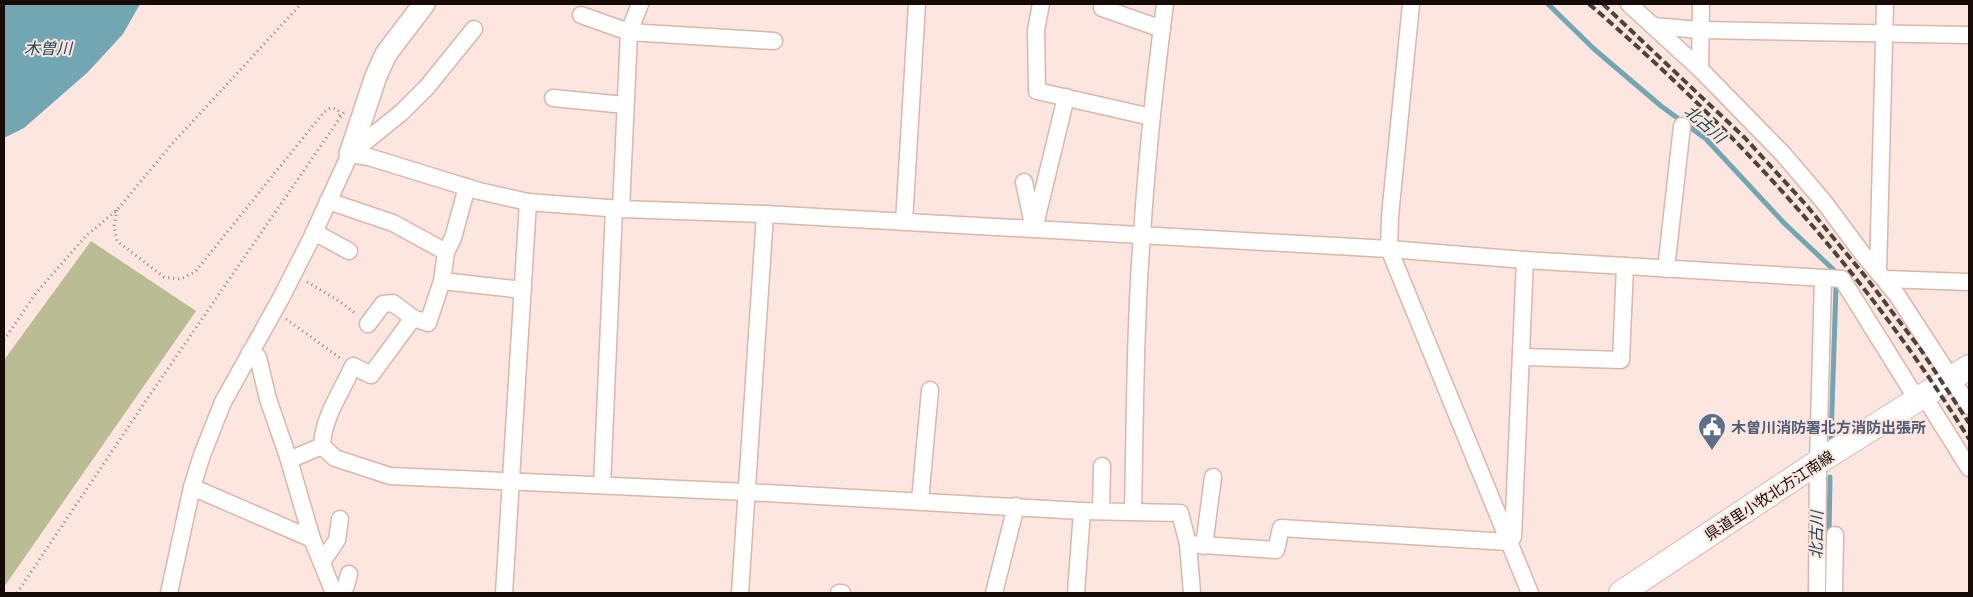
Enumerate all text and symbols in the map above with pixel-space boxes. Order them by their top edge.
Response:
water label: 木曽川 [24,37,74,59]
water label: 北古川 [1680,100,1732,149]
public building icon: 木曽川消防署北方消防出張所 [1697,412,1727,451]
place label: 木曽川消防署北方消防出張所 [1731,417,1926,437]
street label: 県道里小牧北方江南線 [1701,446,1837,544]
water label: 北古川 [1805,509,1827,559]

